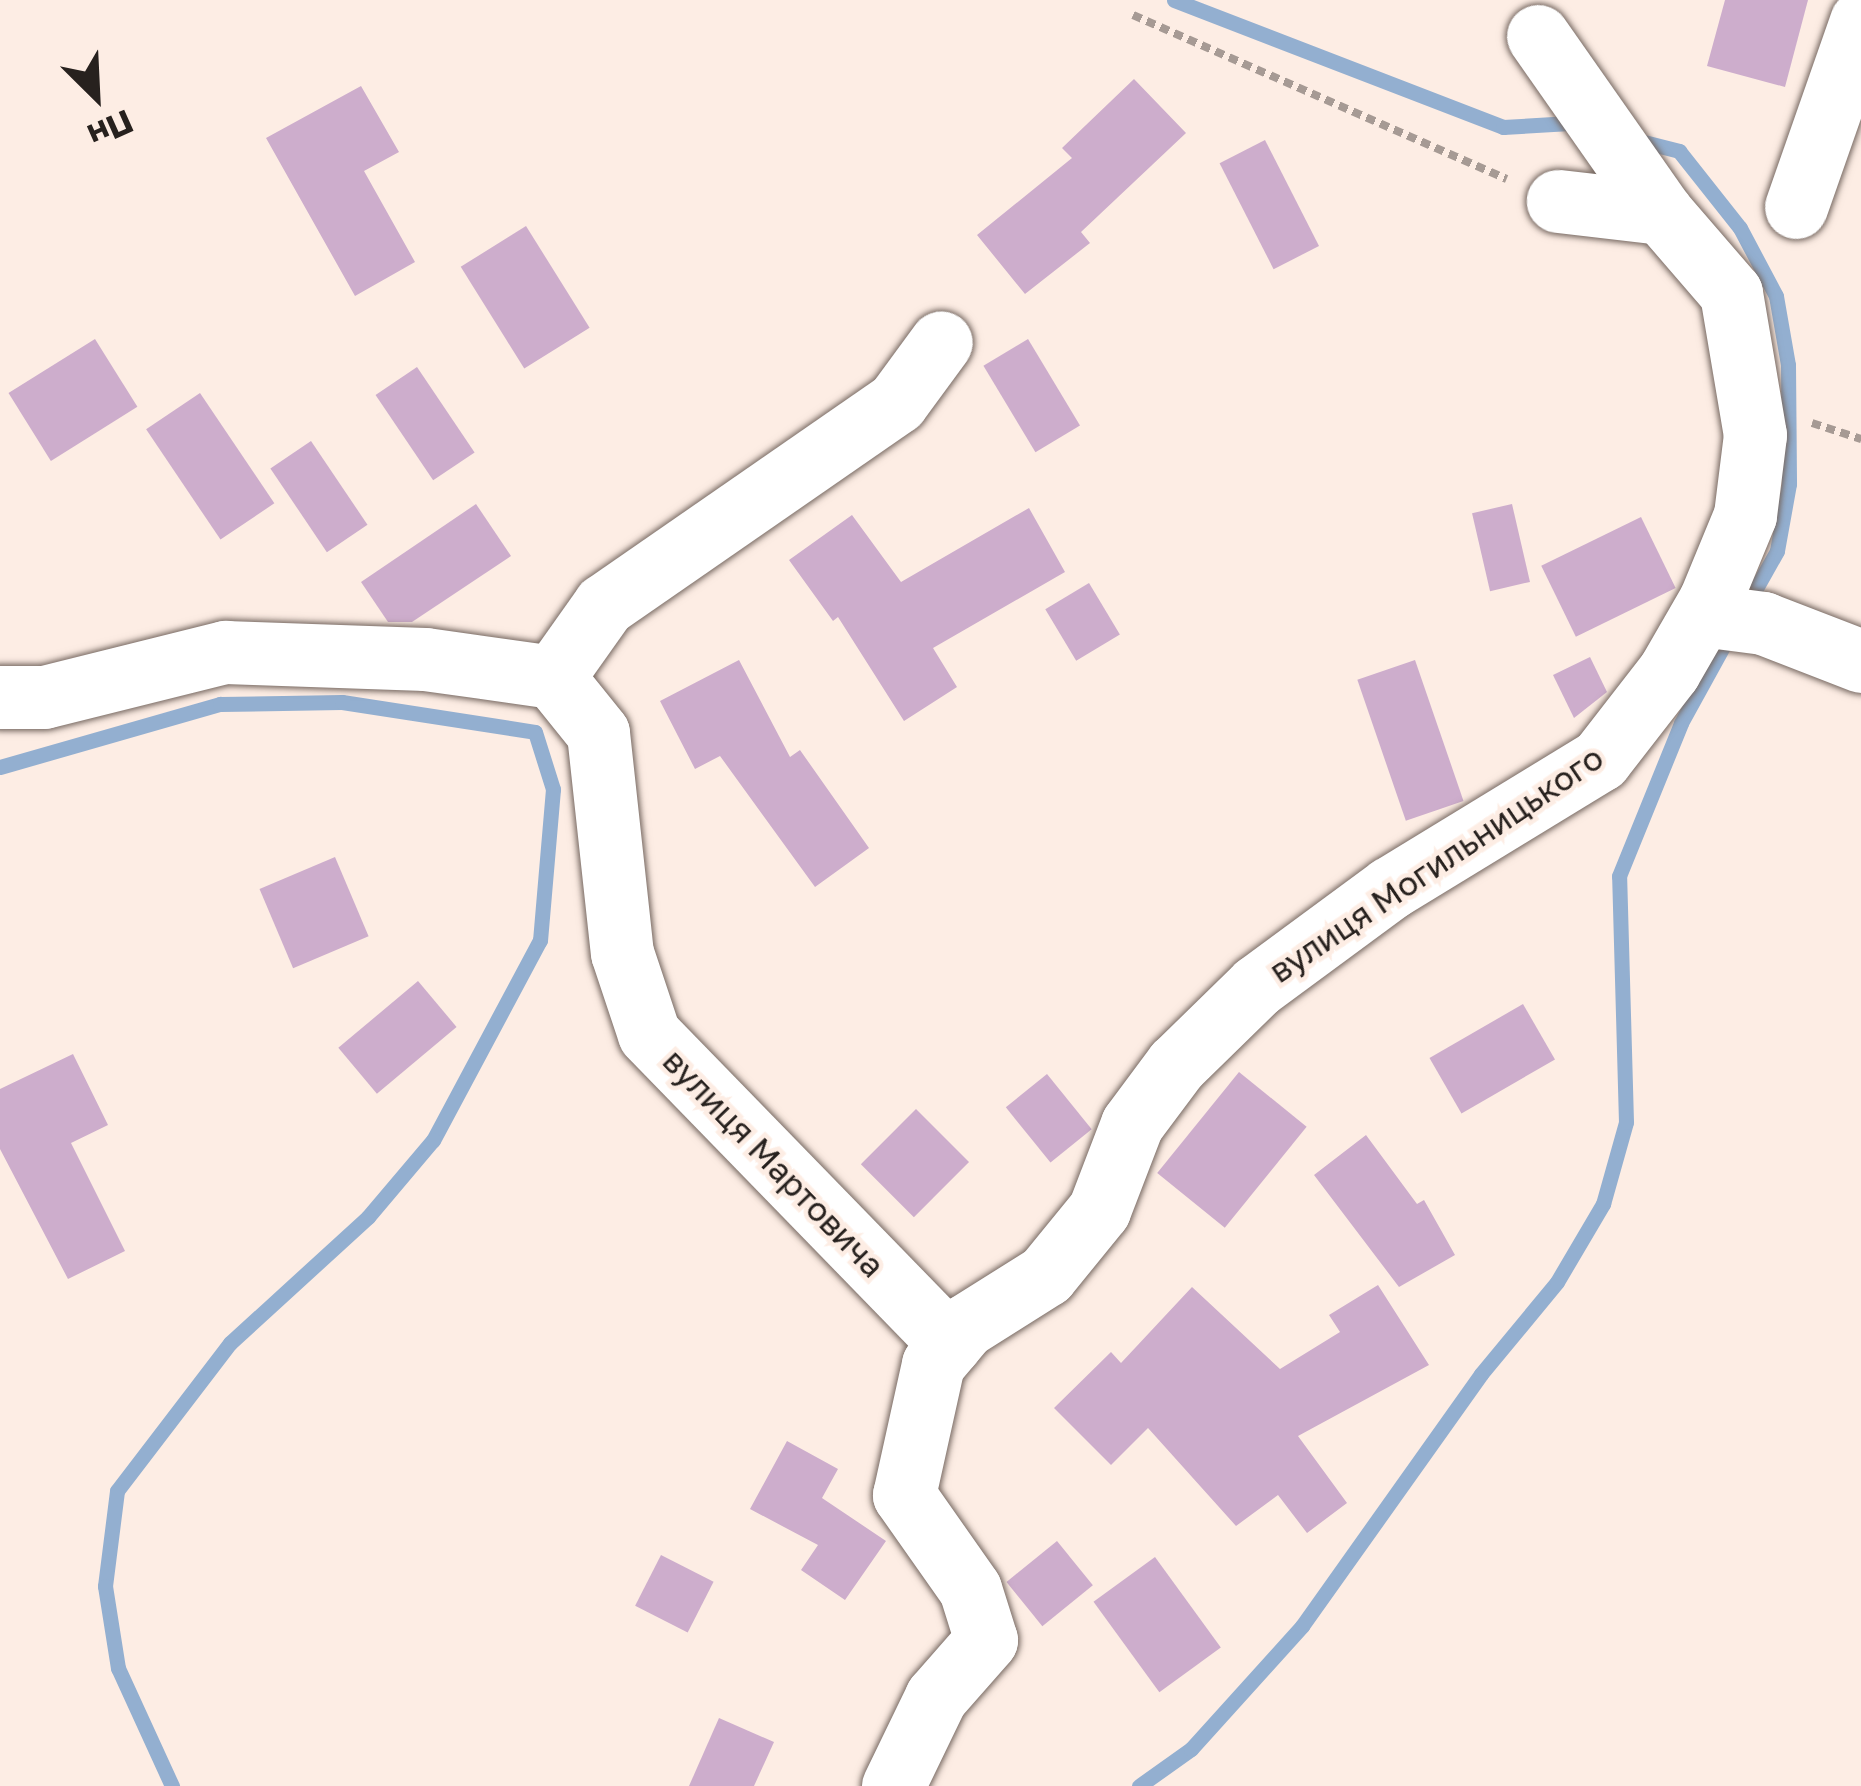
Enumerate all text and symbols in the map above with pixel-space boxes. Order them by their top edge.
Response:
north arrow [36,36,156,156]
text: Пн [82,102,139,156]
street label: вулиця Могильницького [1262,737,1610,991]
street label: вулиця Мартовича [655,1041,893,1285]

